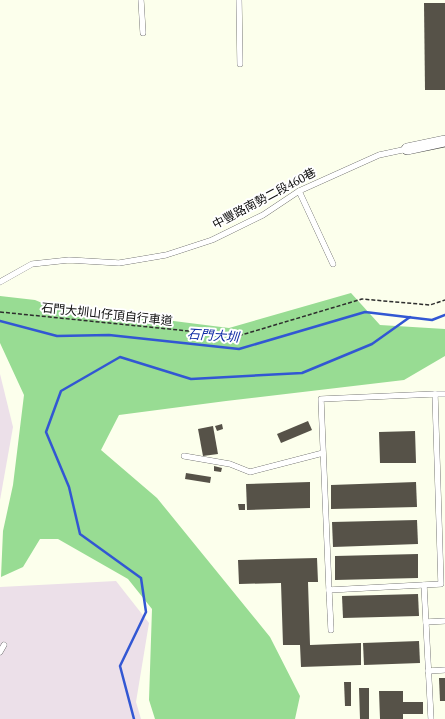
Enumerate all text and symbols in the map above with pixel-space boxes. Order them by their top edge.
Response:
street label: 中豐路南勢二段460巷 [210,164,318,232]
street label: 石門大圳山仔頂自行車道 [41,300,173,328]
water label: 石門大圳 [186,324,242,346]

